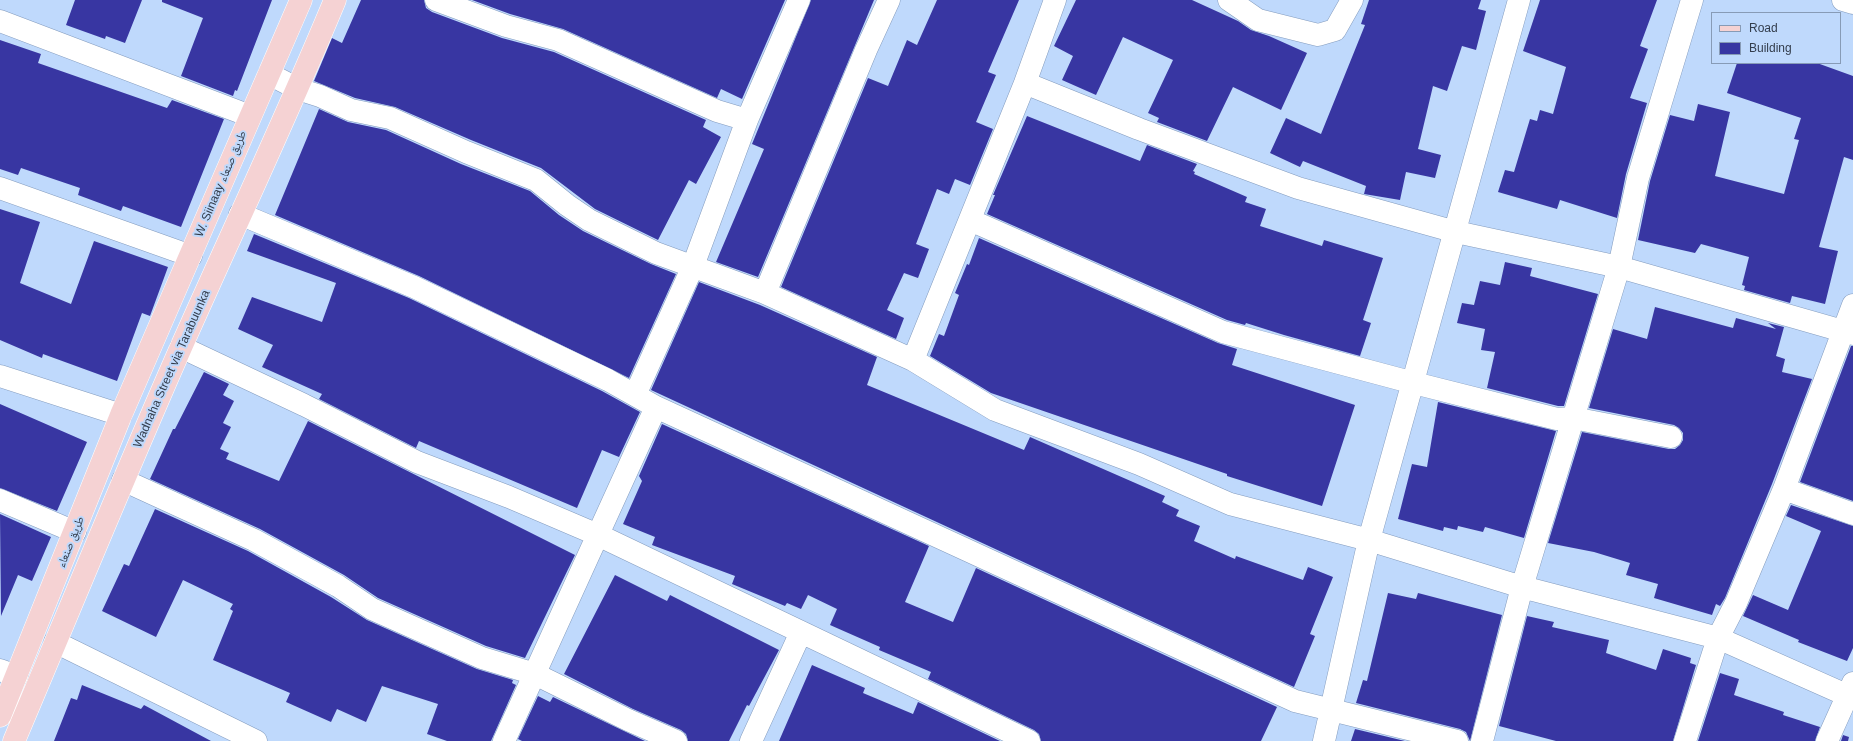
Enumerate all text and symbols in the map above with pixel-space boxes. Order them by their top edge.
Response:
legend [1711,12,1841,64]
text: Road [1749,21,1778,35]
text: Building [1749,41,1792,55]
street label: W. Siinaay طريق صنعاء [192,129,250,239]
street label: Wadnaha Street via Tarabuunka [131,288,213,450]
street label: طريق صنعاء [54,514,88,570]

